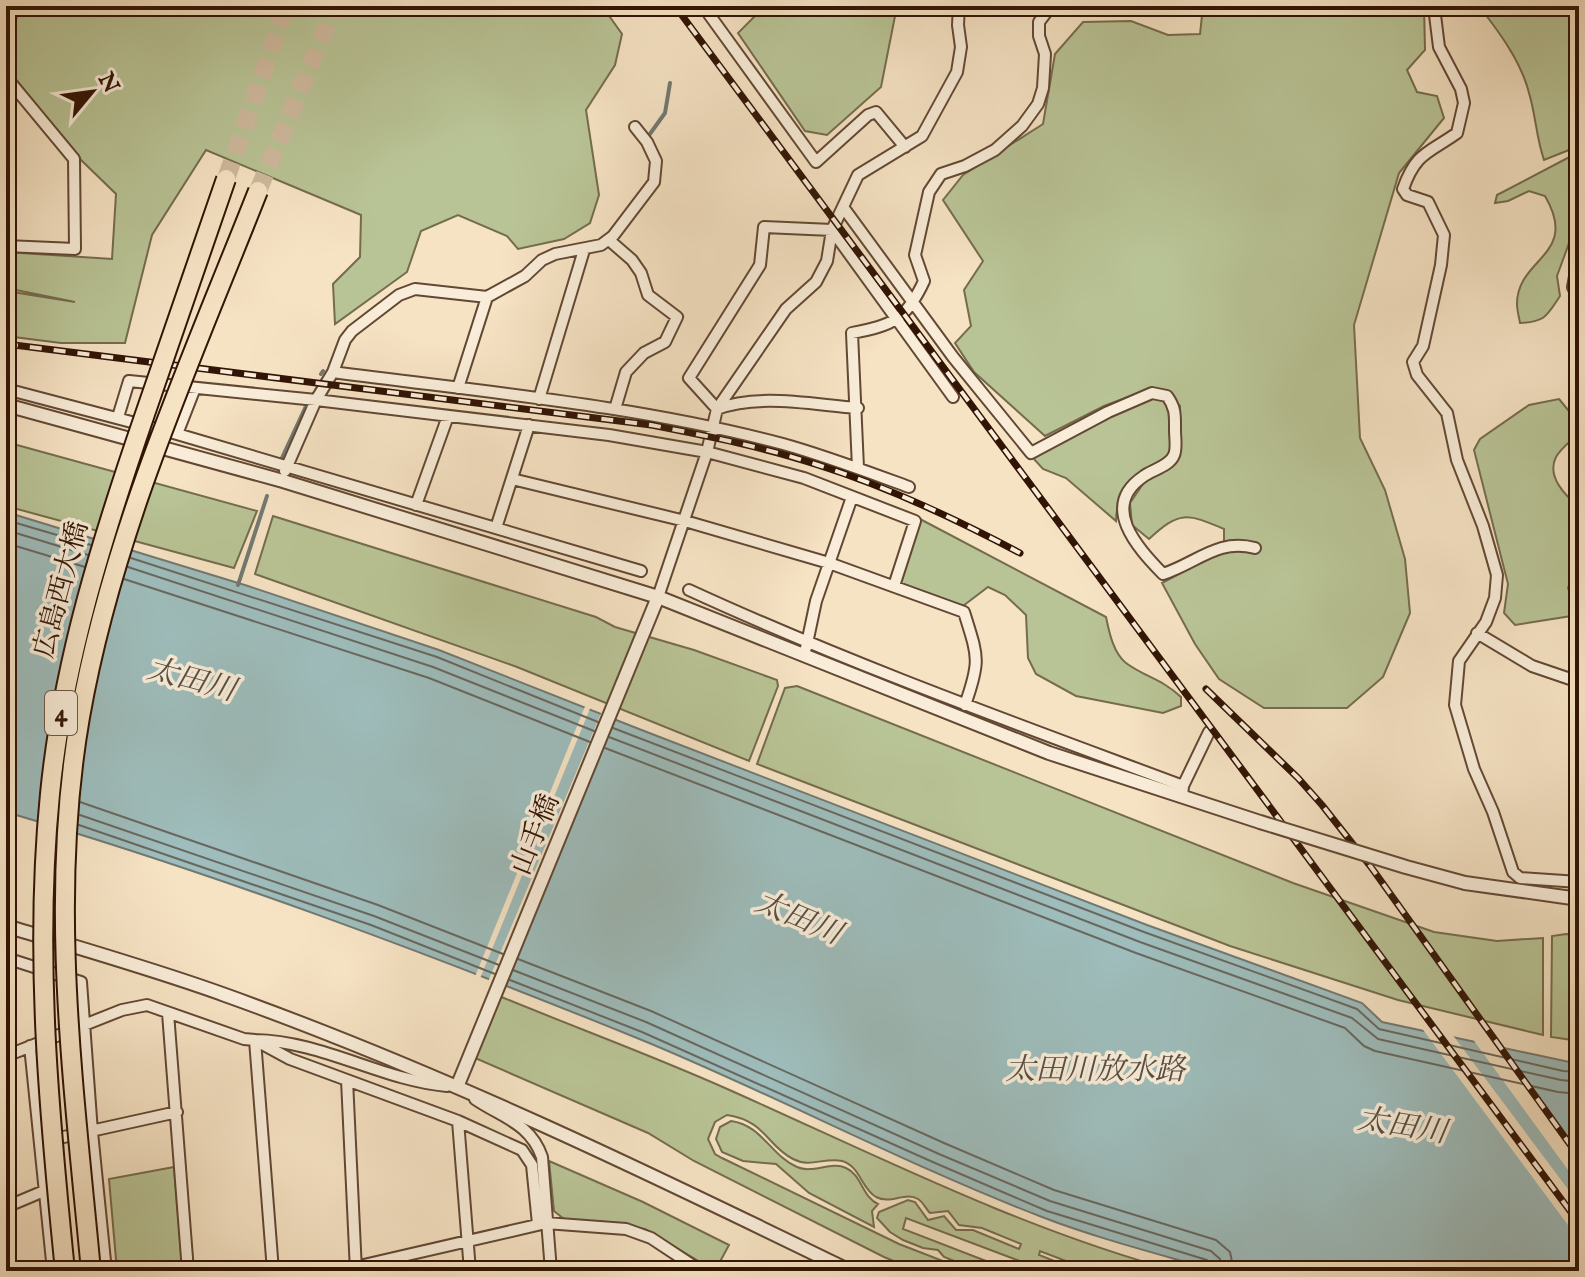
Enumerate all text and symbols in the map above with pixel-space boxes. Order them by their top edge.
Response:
north arrow [52,52,132,132]
text: N [90,67,125,98]
street label: 広島西大橋 [27,518,97,662]
water label: 太田川 [143,651,242,712]
road number: 4 [45,691,77,735]
street label: 山手橋 [504,789,568,881]
water label: 太田川 [749,884,850,955]
water label: 太田川放水路 [1005,1052,1187,1090]
water label: 太田川 [1355,1101,1452,1153]

